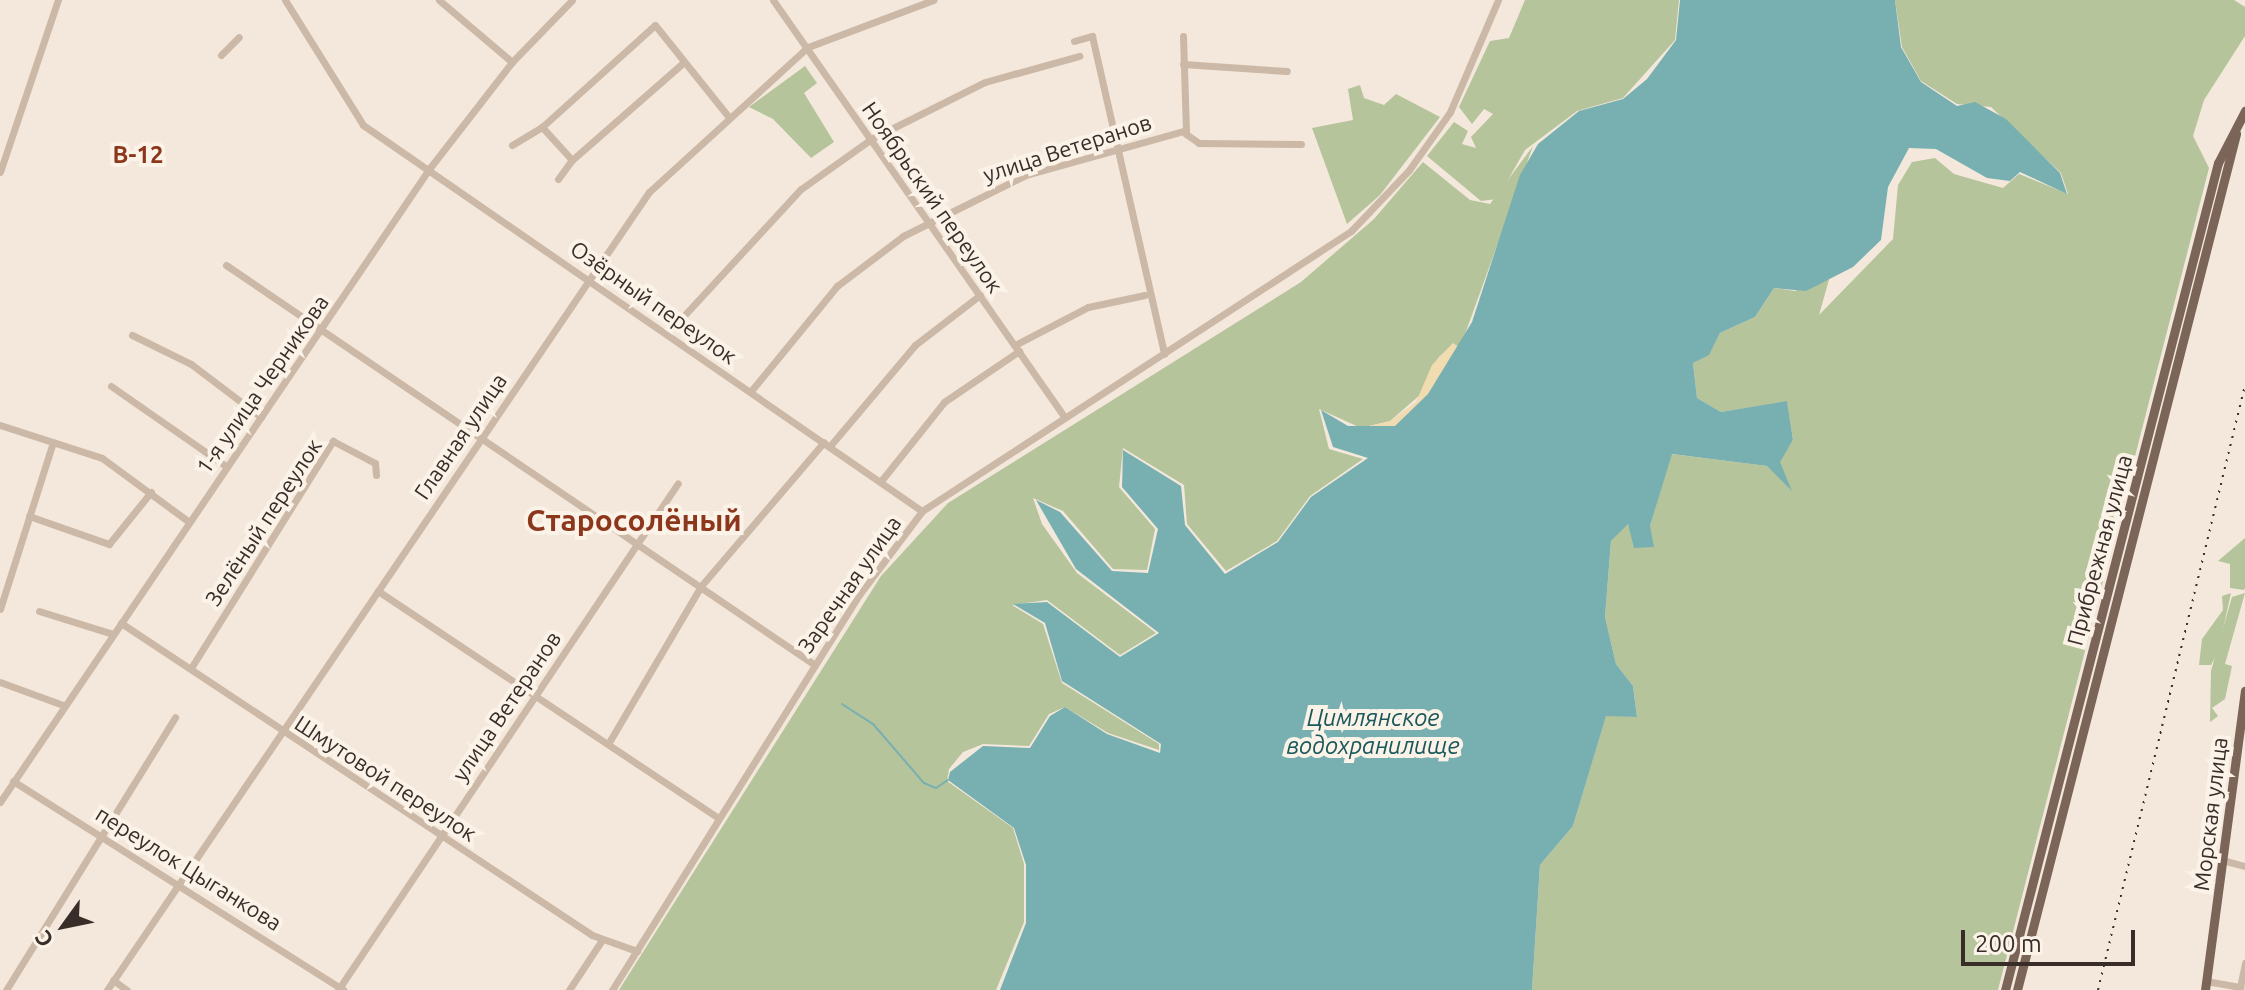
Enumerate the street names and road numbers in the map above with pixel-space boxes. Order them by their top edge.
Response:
street label: Ноябрьский переулок [857,96,1009,298]
street label: улица Ветеранов [980,108,1154,188]
street label: Озёрный переулок [566,235,742,369]
street label: 1-я улица Черникова [190,289,334,479]
street label: Главная улица [408,368,512,504]
street label: Зелёный переулок [199,434,327,610]
street label: Прибрежная улица [2061,452,2137,648]
street label: Заречная улица [792,510,906,658]
street label: улица Ветеранов [446,626,566,786]
street label: Шмутовой переулок [290,709,482,847]
street label: Морская улица [2187,736,2233,892]
street label: переулок Цыганкова [91,800,287,936]

